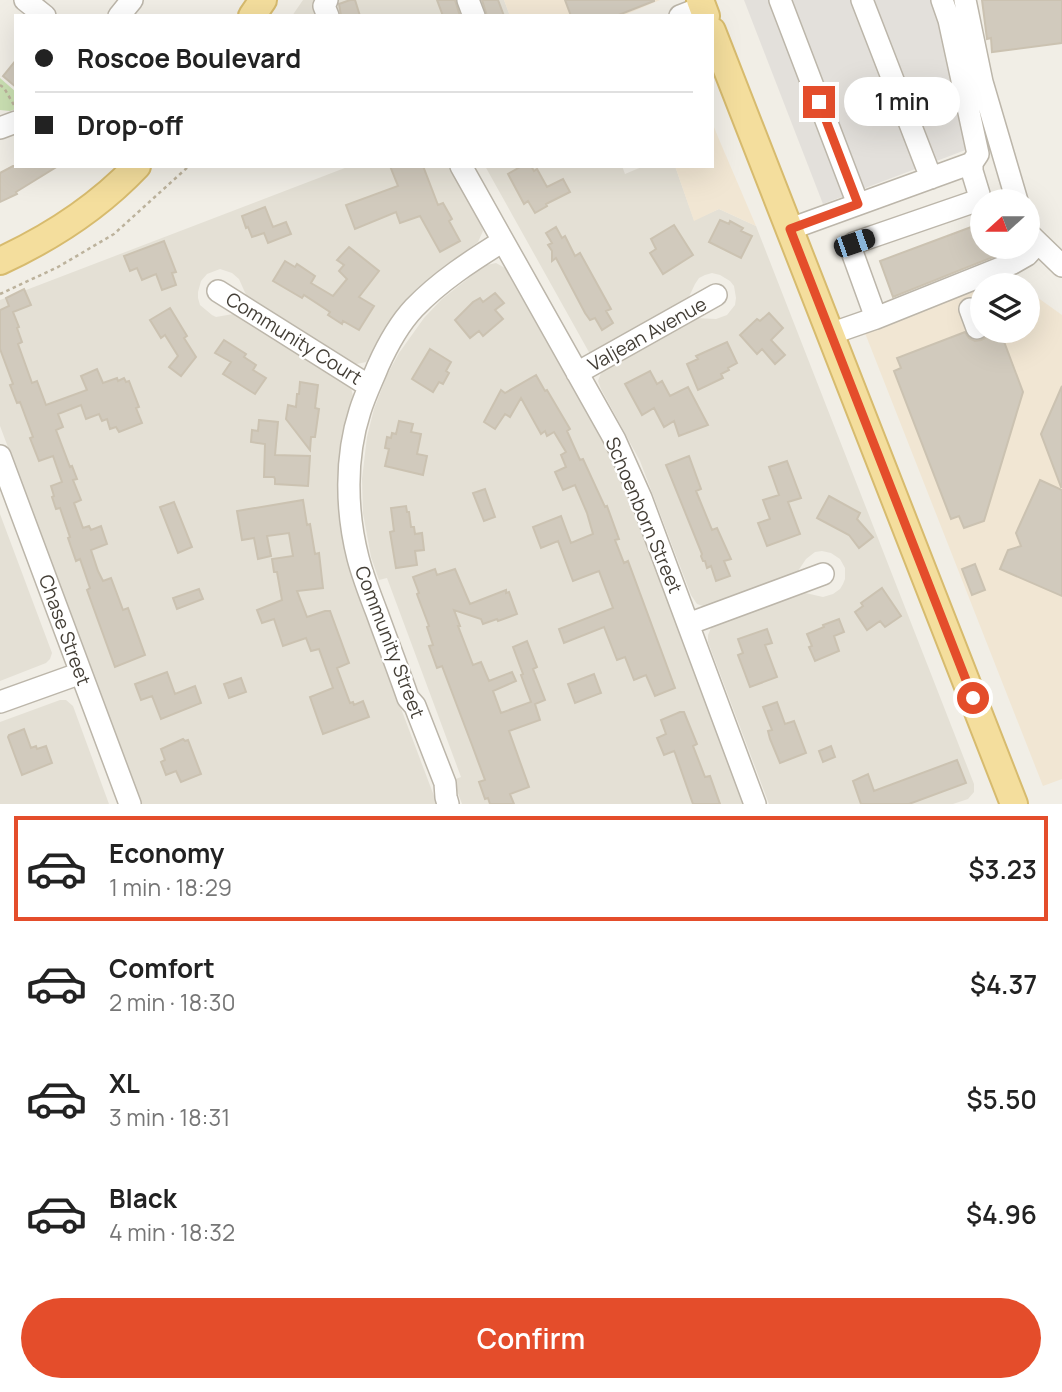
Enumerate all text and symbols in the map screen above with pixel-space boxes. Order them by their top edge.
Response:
text: Roscoe Boulevard [77,40,301,76]
callout: 1 min [844,78,959,126]
text: 1 min [875,85,929,117]
route end [803,86,835,118]
text: Drop-off [77,107,183,143]
north arrow [970,189,1040,259]
map controls [970,189,1040,343]
car [831,226,878,260]
button: layers [970,273,1040,343]
street label: Community Court [221,286,367,390]
street label: Valjean Avenue [583,291,711,377]
street label: Schoenborn Street [599,433,689,597]
street label: Community Street [349,562,431,722]
street label: Chase Street [33,571,97,689]
route start [957,682,989,714]
text: Economy [109,835,224,871]
icon: car [25,837,88,900]
text: $3.23 [969,851,1037,887]
text: 1 min · 18:29 [109,871,232,903]
text: Comfort [109,950,215,986]
icon: car [25,952,88,1015]
text: $4.37 [970,966,1037,1002]
text: 2 min · 18:30 [109,986,236,1018]
text: XL [109,1065,140,1101]
icon: car [25,1067,88,1130]
text: $5.50 [967,1081,1037,1117]
text: 3 min · 18:31 [109,1101,230,1133]
text: Black [109,1180,177,1216]
icon: car [25,1182,88,1245]
text: $4.96 [966,1196,1037,1232]
text: 4 min · 18:32 [109,1216,235,1248]
button: Confirm [21,1298,1041,1378]

